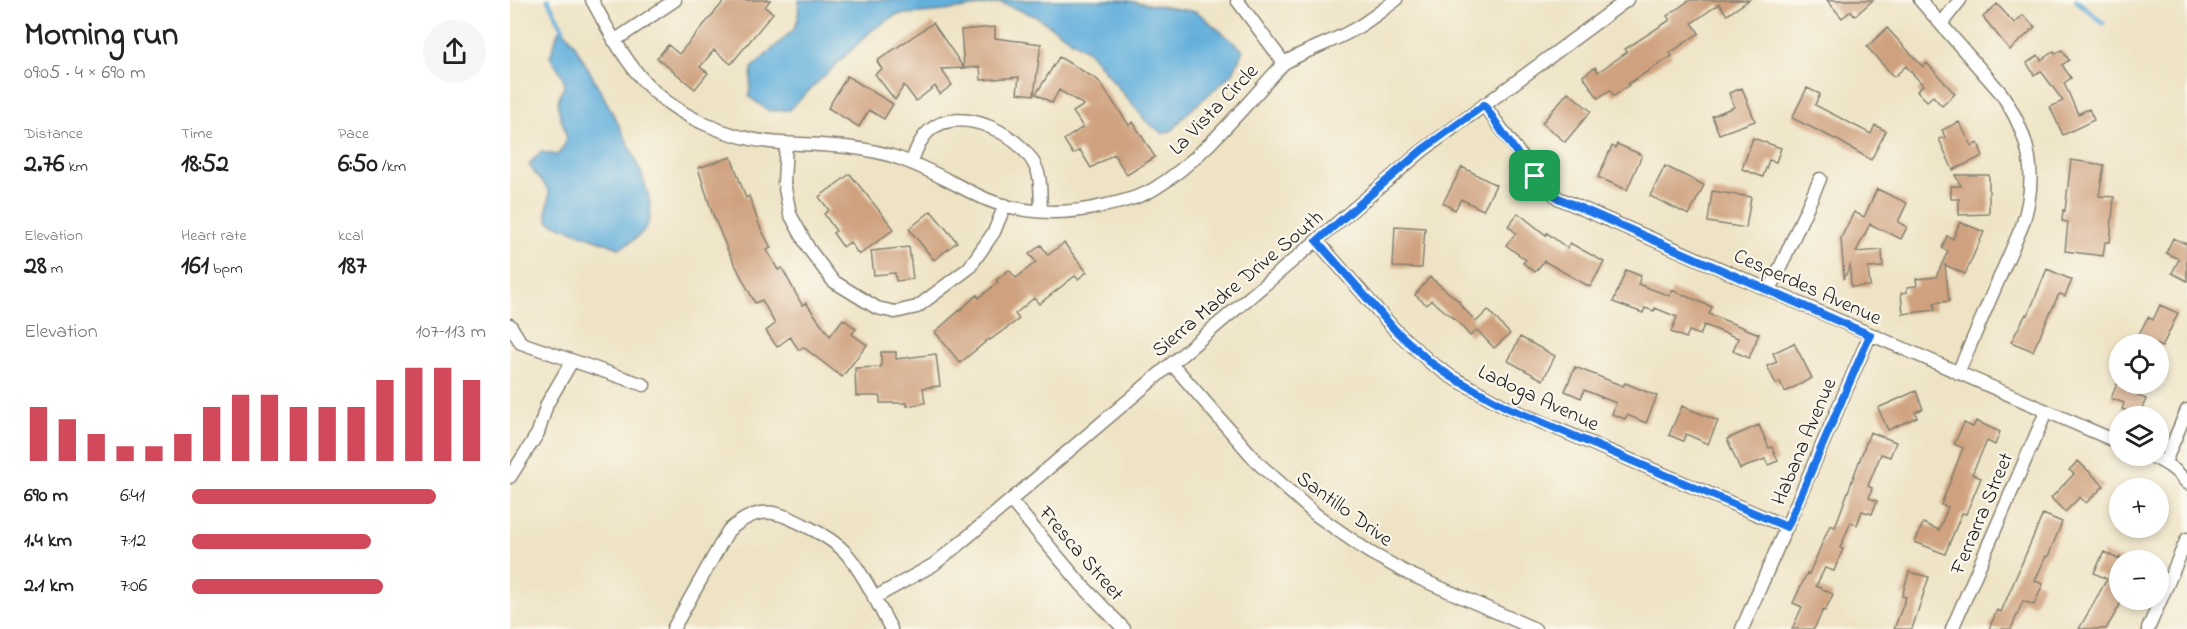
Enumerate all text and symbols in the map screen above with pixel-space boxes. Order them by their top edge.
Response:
text: Morning run [24,12,178,60]
button: share [423,20,486,83]
street label: La Vista Circle [1163,57,1266,163]
text: 09:05 · 4 × 690 m [24,59,145,88]
text: Distance [24,122,83,146]
text: Time [181,122,213,146]
text: Pace [338,122,369,146]
text: 2.76 [24,146,64,184]
text: 18:52 [181,146,229,184]
text: 6:50 [338,146,378,184]
pin [1509,150,1560,201]
text: km [64,155,88,179]
text: /km [378,155,406,179]
icon: arrive [1518,159,1551,192]
street label: Sierra Madre Drive South [1146,204,1331,365]
text: Elevation [24,224,83,248]
text: Heart rate [181,224,247,248]
text: kcal [338,224,363,248]
street label: Cesperdes Avenue [1728,242,1886,334]
text: 28 [24,248,47,286]
text: 161 [181,248,209,286]
text: 187 [338,248,367,286]
text: m [47,257,63,281]
text: bpm [209,257,243,281]
text: Elevation [24,318,98,347]
text: 107–113 m [416,318,486,347]
map controls [2109,334,2169,610]
button: locate [2109,334,2169,394]
street label: Ladoga Avenue [1472,358,1604,442]
street label: Habana Avenue [1765,373,1845,510]
button: layers [2109,406,2169,466]
street label: Ferrarra Street [1943,448,2022,580]
street label: Santillo Drive [1289,464,1399,555]
button: + [2109,478,2169,538]
text: 690 m [24,482,68,511]
text: 6:41 [120,482,145,511]
street label: Fresca Street [1030,499,1130,608]
text: 1.4 km [24,527,72,556]
text: 7:12 [120,527,146,556]
button: − [2109,550,2169,610]
text: 2.1 km [24,572,74,601]
text: 7:06 [120,572,147,601]

